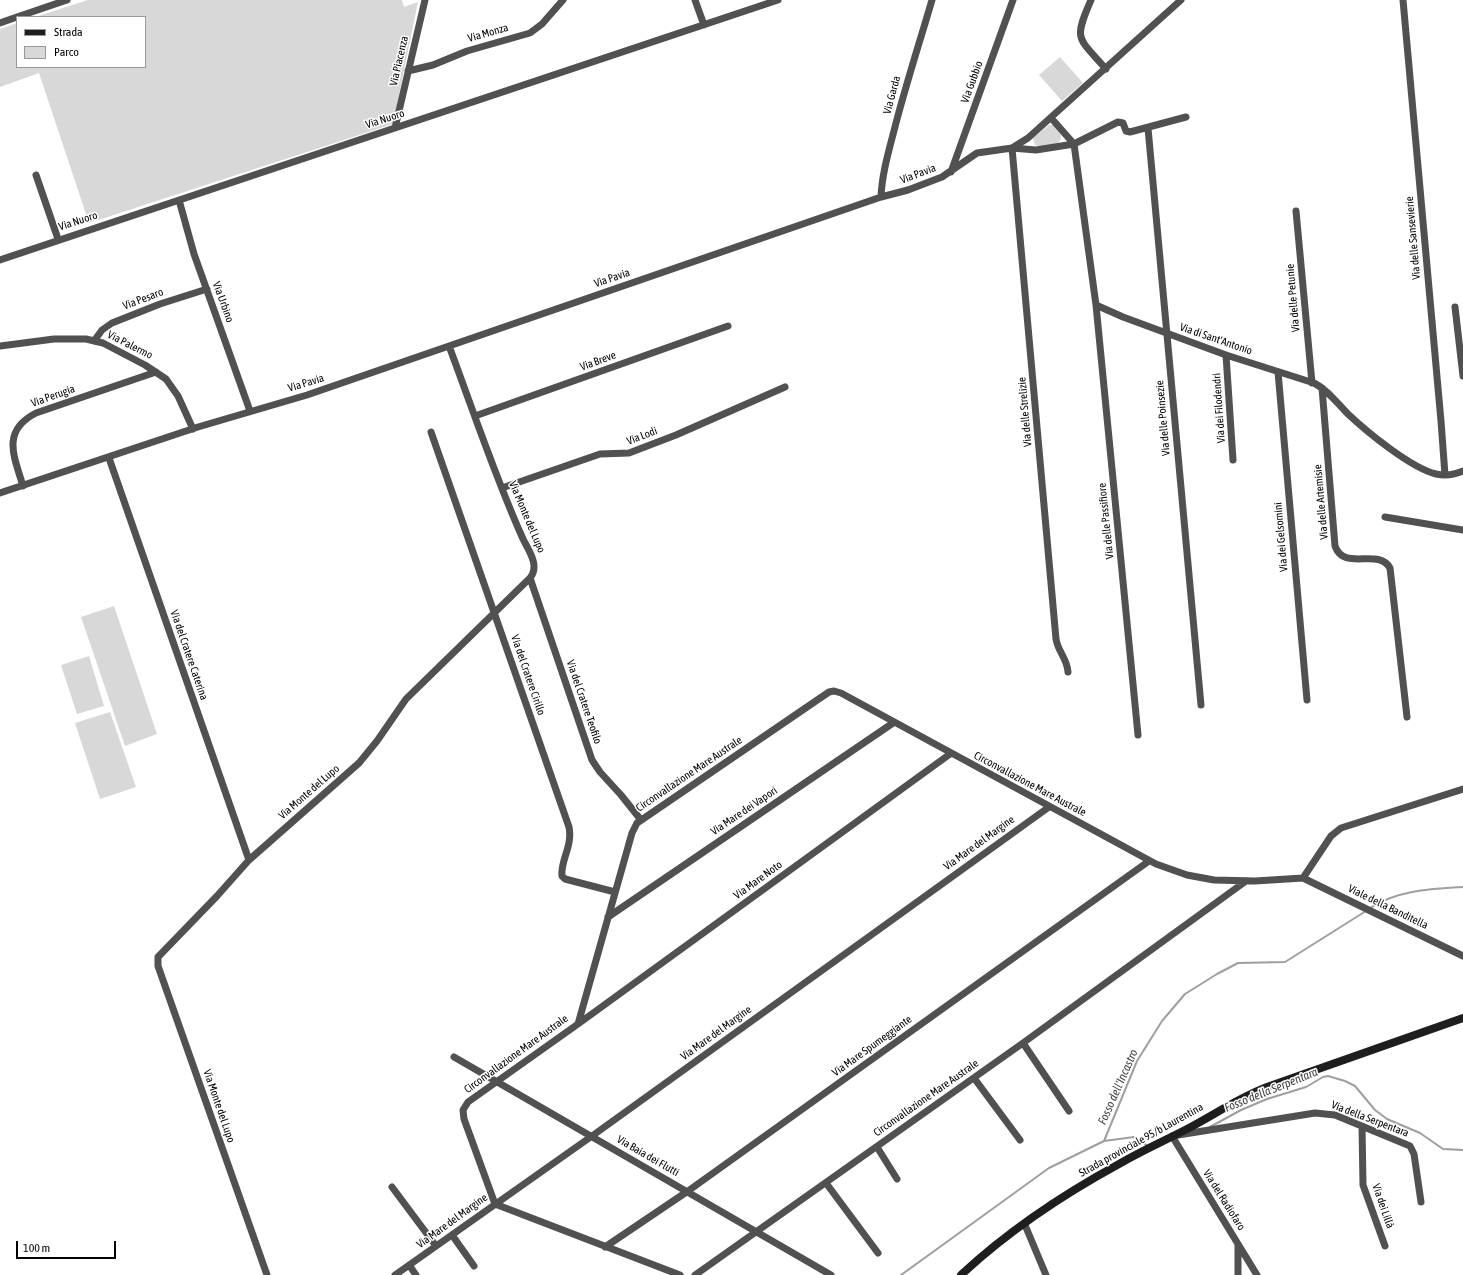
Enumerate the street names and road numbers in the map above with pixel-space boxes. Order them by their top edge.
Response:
street label: Via Monza [466,21,510,45]
street label: Via Piacenza [387,35,411,87]
street label: Via Gubbio [958,59,986,105]
street label: Via Garda [881,74,903,116]
street label: Via Nuoro [364,107,406,131]
street label: Via Pavia [898,161,938,187]
street label: Via delle Sansevierie [1403,196,1423,280]
street label: Via Nuoro [57,209,99,233]
street label: Via delle Petunie [1283,263,1303,333]
street label: Via Pavia [592,266,632,290]
street label: Via Urbino [210,280,236,324]
street label: Via Pesaro [121,285,165,313]
street label: Via di Sant'Antonio [1178,320,1254,358]
street label: Via Palermo [105,328,155,362]
street label: Via Breve [578,348,618,374]
street label: Via Pavia [286,371,326,395]
street label: Via dei Filodendri [1210,372,1228,444]
street label: Via delle Strelizie [1015,377,1035,447]
street label: Via delle Poinsezie [1153,380,1173,456]
street label: Via Perugia [29,382,77,410]
street label: Via Lodi [625,424,659,448]
street label: Via delle Artemisie [1311,464,1331,540]
street label: Via Monte del Lupo [506,479,548,555]
street label: Via delle Passifiore [1095,482,1117,560]
street label: Via dei Gelsomini [1271,502,1291,572]
street label: Via del Cratere Caterina [167,608,211,702]
street label: Via del Cratere Cirillo [508,633,548,717]
street label: Via del Cratere Teofilo [563,658,605,746]
street label: Circonvallazione Mare Australe [633,734,745,814]
street label: Circonvallazione Mare Australe [972,749,1088,819]
street label: Via Monte del Lupo [276,762,342,822]
street label: Via Mare dei Vapori [708,784,780,838]
street label: Via Mare del Margine [941,813,1017,873]
street label: Via Mare Noto [731,858,785,902]
street label: Viale della Banditella [1346,882,1430,932]
street label: Via Mare del Margine [678,1003,754,1063]
street label: Circonvallazione Mare Australe [461,1012,571,1096]
street label: Via Mare Spumeggiante [830,1013,914,1079]
street label: Circonvallazione Mare Australe [871,1057,981,1139]
street label: Via Monte del Lupo [200,1068,238,1144]
street label: Via della Serpentara [1329,1098,1411,1140]
street label: Strada provinciale 95/b Laurentina [1077,1100,1205,1180]
street label: Via Baia dei Flutti [614,1133,682,1179]
street label: Via del Radiofaro [1200,1167,1248,1233]
street label: Via dei Lillà [1369,1182,1397,1230]
street label: Via Mare del Margine [414,1191,490,1251]

